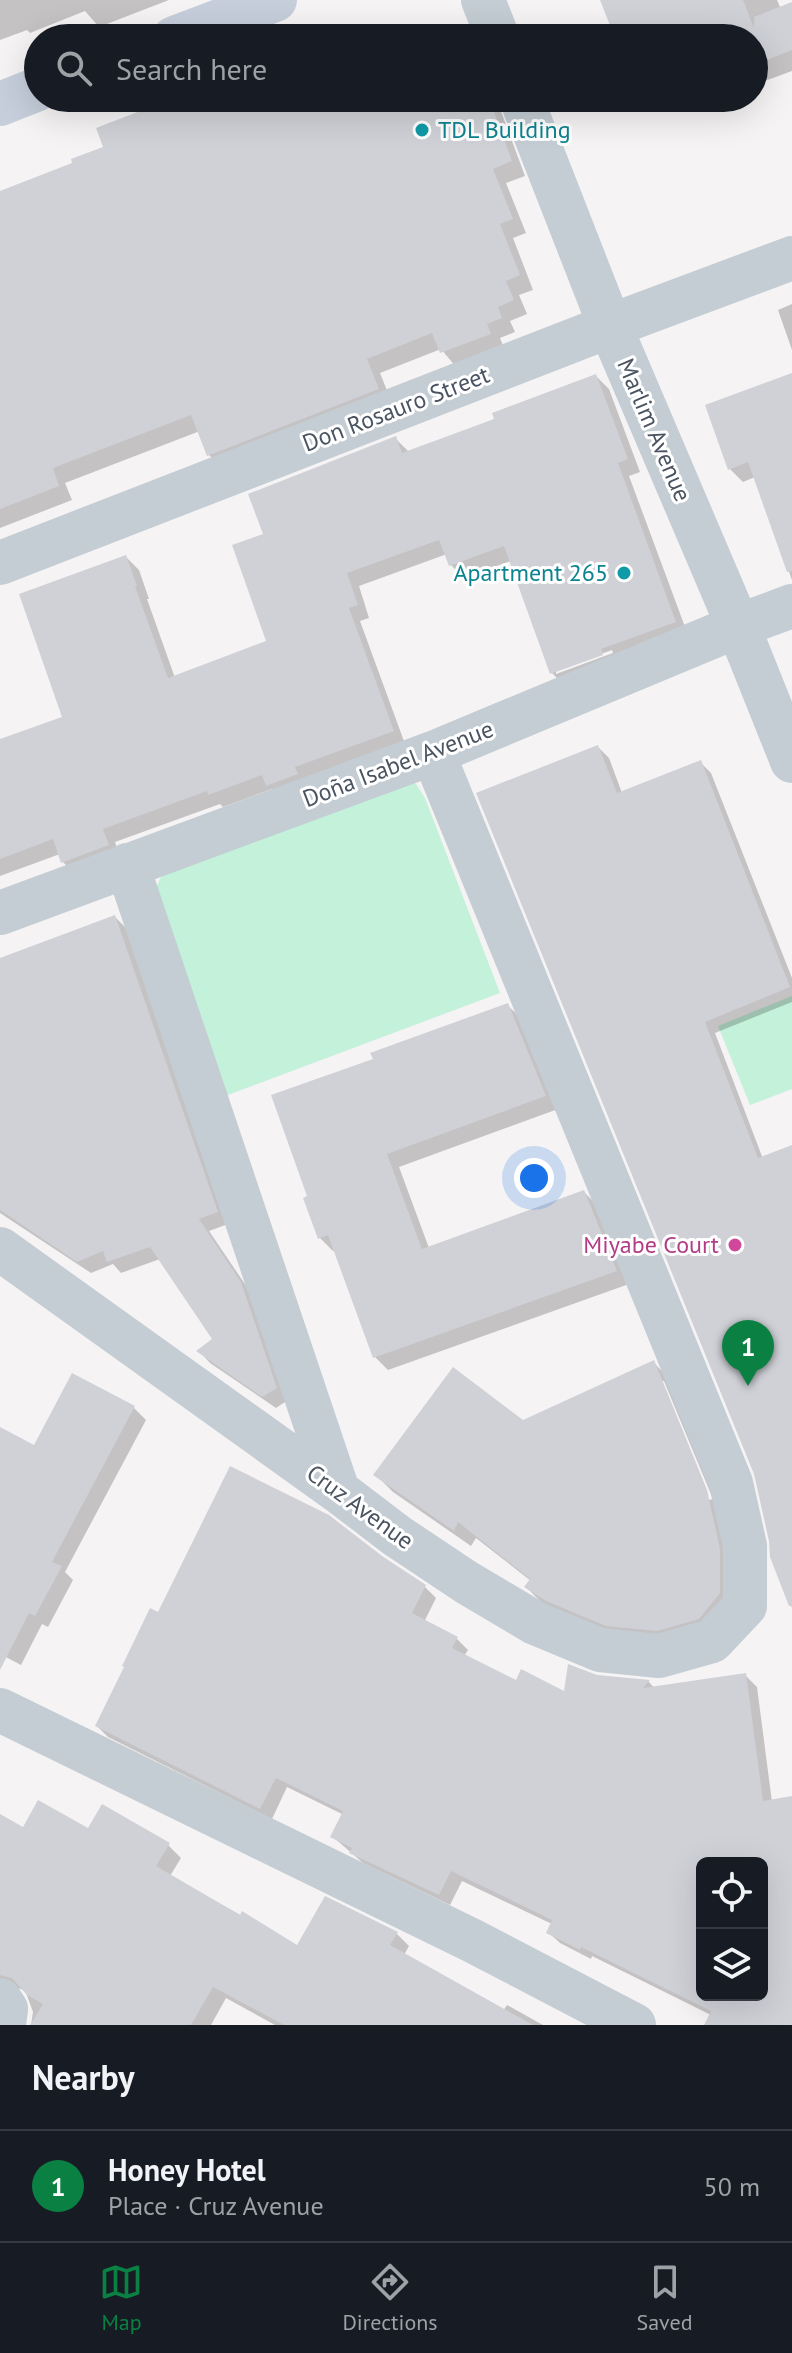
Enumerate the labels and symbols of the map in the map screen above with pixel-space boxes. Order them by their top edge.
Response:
place label: TDL Building [438,114,571,145]
marker: TDL Building [413,121,431,139]
street label: Marlim Avenue [610,354,699,506]
street label: Don Rosauro Street [298,359,494,458]
place label: Apartment 265 [453,557,608,588]
marker: Apartment 265 [615,564,633,582]
street label: Doña Isabel Avenue [298,713,498,814]
your location [514,1158,554,1198]
place label: Miyabe Court [583,1229,719,1260]
marker: Miyabe Court [726,1236,744,1254]
pin: 1 [722,1320,774,1386]
street label: Cruz Avenue [301,1457,420,1556]

